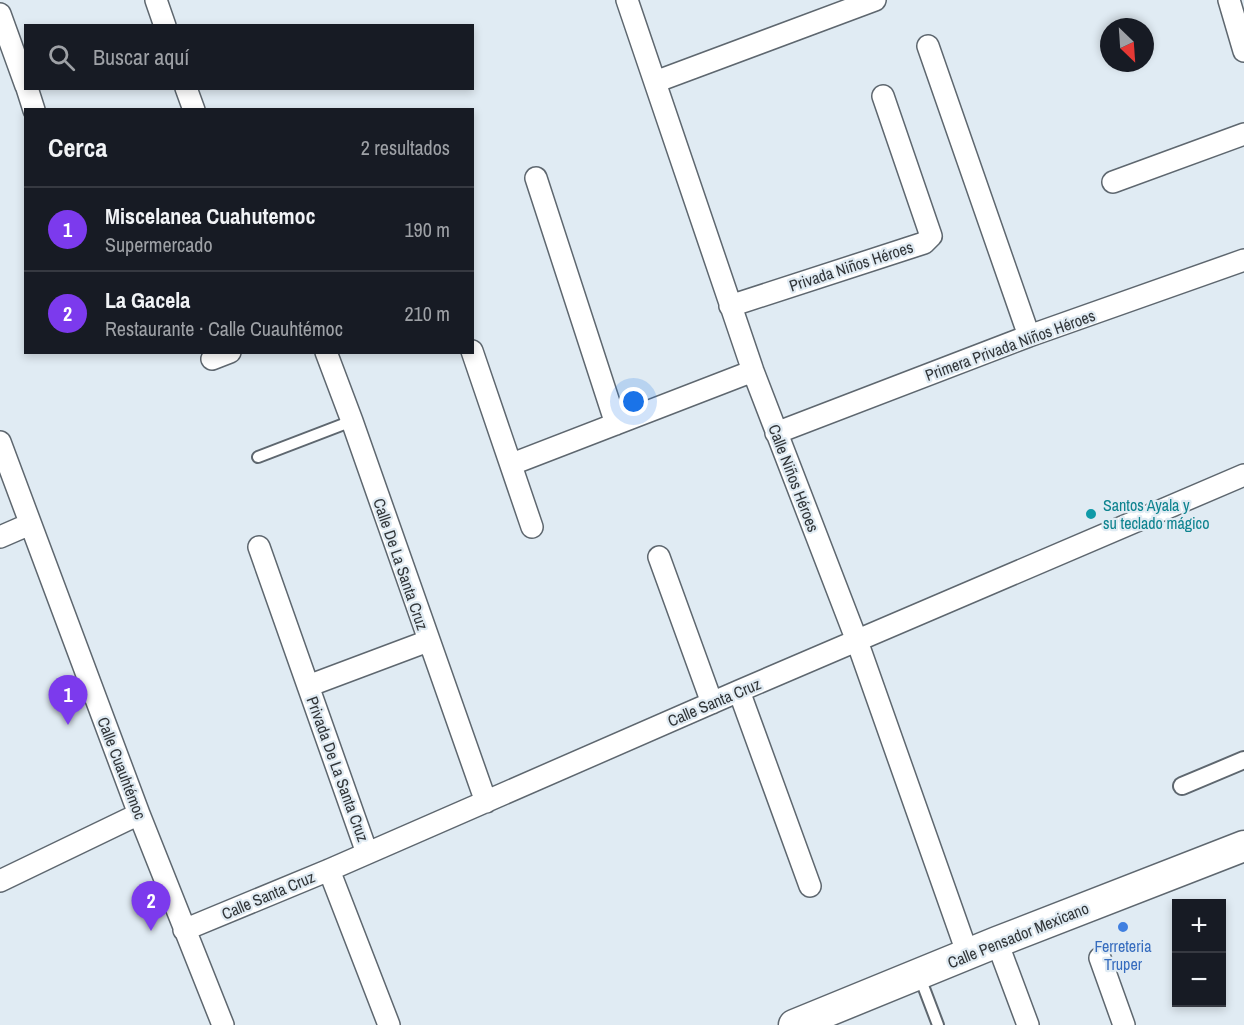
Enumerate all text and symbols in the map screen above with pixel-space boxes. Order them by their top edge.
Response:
north arrow [1100,18,1154,72]
search box [24,24,474,90]
icon: search [45,41,78,74]
text: Buscar aquí [93,42,189,72]
text: Cerca [48,130,107,165]
text: 2 resultados [361,134,450,161]
text: Miscelanea Cuahutemoc [105,201,316,231]
text: 1 [63,216,72,243]
text: 190 m [404,216,450,243]
text: Supermercado [105,231,213,258]
street label: Privada Niños Héroes [786,236,916,296]
text: La Gacela [105,285,190,315]
text: 2 [63,300,72,327]
text: 210 m [404,300,450,327]
street label: Primera Privada Niños Héroes [922,304,1098,386]
text: Restaurante · Calle Cuauhtémoc [105,315,343,342]
your location [619,387,648,416]
street label: Calle Niños Héroes [763,421,825,535]
place label: Santos Ayala y su teclado mágico [1103,494,1209,534]
street label: Calle De La Santa Cruz [368,495,434,633]
marker: Santos Ayala y su teclado mágico [1084,507,1098,521]
street label: Calle Santa Cruz [664,672,764,732]
pin: 1 [48,676,88,725]
street label: Privada De La Santa Cruz [301,693,375,845]
street label: Calle Cuauhtémoc [92,714,152,823]
street label: Calle Santa Cruz [218,865,318,925]
pin: 2 [132,882,170,931]
street label: Calle Pensador Mexicano [944,897,1092,973]
map controls [1172,899,1226,1007]
button: + [1172,899,1226,953]
marker: Ferreteria Truper [1116,920,1130,934]
place label: Ferreteria Truper [1095,935,1152,975]
button: − [1172,953,1226,1007]

